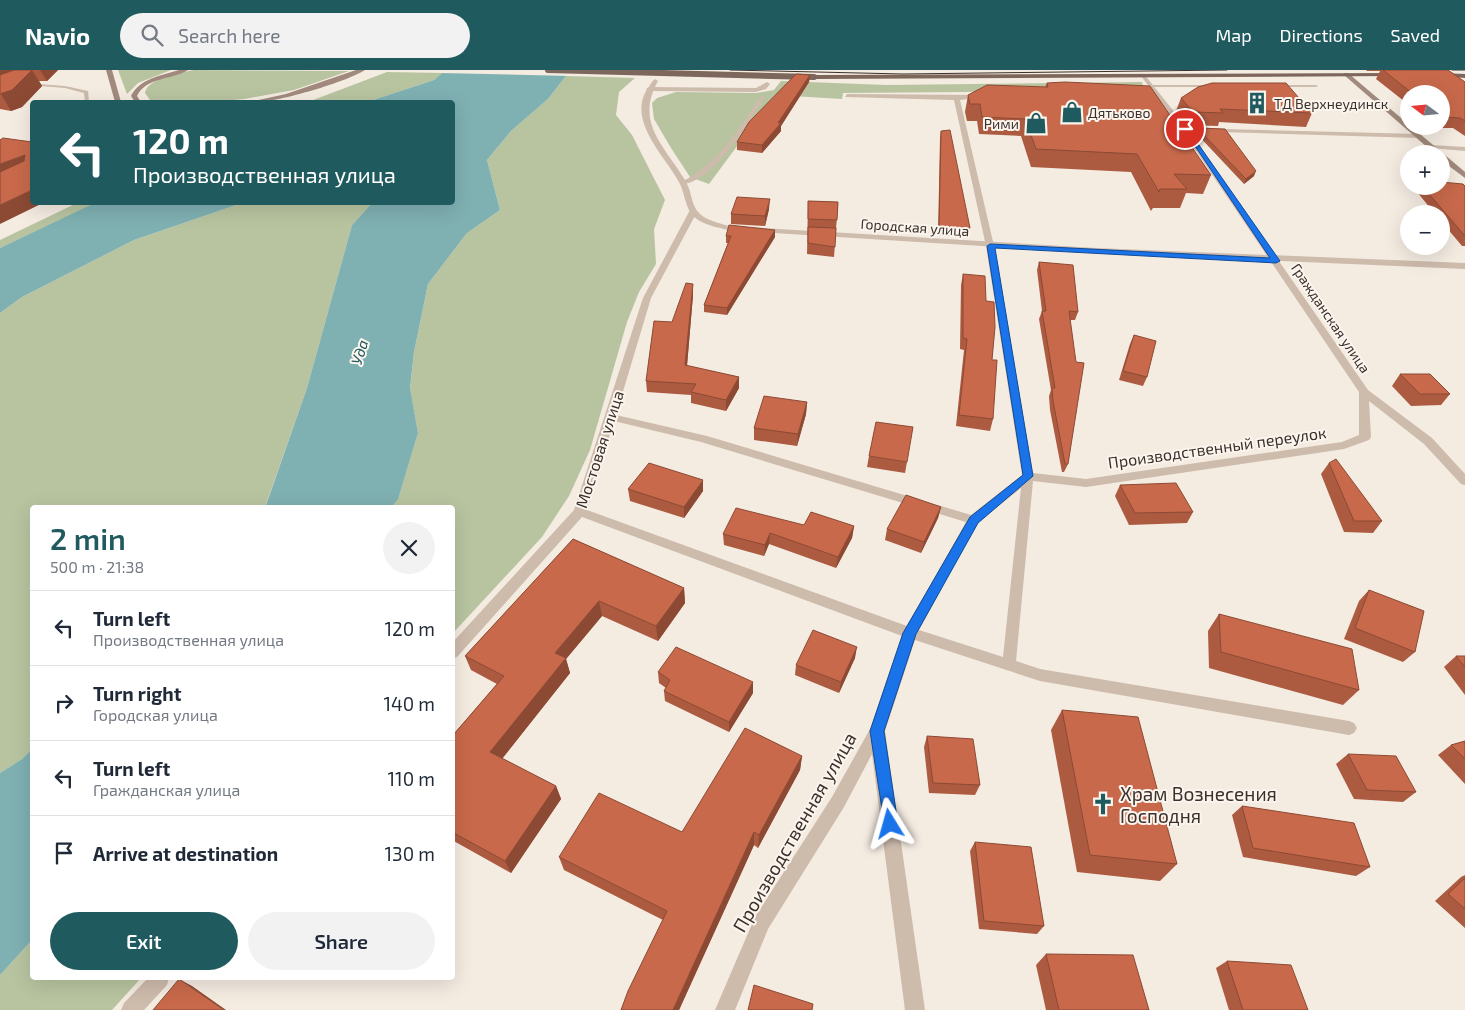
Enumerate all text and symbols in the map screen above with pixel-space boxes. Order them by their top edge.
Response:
search box [120,13,470,58]
text: Navio [25,21,90,50]
icon: search [138,21,166,49]
text: Search here [178,24,280,47]
text: Map [1215,24,1252,46]
text: Directions [1280,24,1363,46]
text: Saved [1391,24,1440,46]
north arrow [1400,85,1450,135]
map controls [1400,85,1450,255]
building icon: ТД Верхнеудинск [1244,90,1270,116]
place label: ТД Верхнеудинск [1274,95,1389,112]
shop icon: Дятьково [1059,99,1085,125]
place label: Дятьково [1088,104,1151,121]
pin [1164,108,1206,150]
shop icon: Рими [1023,110,1049,136]
place label: Рими [984,115,1019,132]
icon: arrive [1171,115,1199,143]
text: 120 m [133,119,229,161]
icon: left [50,120,115,185]
button: + [1400,145,1450,195]
text: Производственная улица [133,161,396,187]
button: − [1400,205,1450,255]
street label: Городская улица [860,215,970,239]
street label: Гражданская улица [1288,260,1374,376]
water label: Уда [347,337,371,367]
street label: Мостовая улица [571,388,628,511]
street label: Производственный переулок [1107,422,1328,473]
text: 2 min [50,520,126,556]
button: close [383,522,435,574]
text: 500 m · 21:38 [50,557,144,576]
text: Turn left [93,607,170,630]
icon: left [50,614,78,642]
text: 120 m [384,617,435,640]
text: Производственная улица [93,630,284,649]
text: Turn right [93,682,181,705]
icon: right [50,689,78,717]
text: 140 m [383,692,435,715]
text: Городская улица [93,705,218,724]
street label: Производственная улица [727,728,862,937]
text: Turn left [93,757,170,780]
icon: left [50,764,78,792]
text: 110 m [388,767,435,790]
text: Гражданская улица [93,780,240,799]
place label: Храм Вознесения Господня [1120,782,1277,827]
church icon: Храм Вознесения Господня [1090,791,1116,817]
position arrow [863,797,915,849]
icon: arrive [50,839,78,867]
text: Arrive at destination [93,842,278,865]
text: 130 m [385,842,435,865]
button: Exit [50,912,238,970]
button: Share [248,912,435,970]

